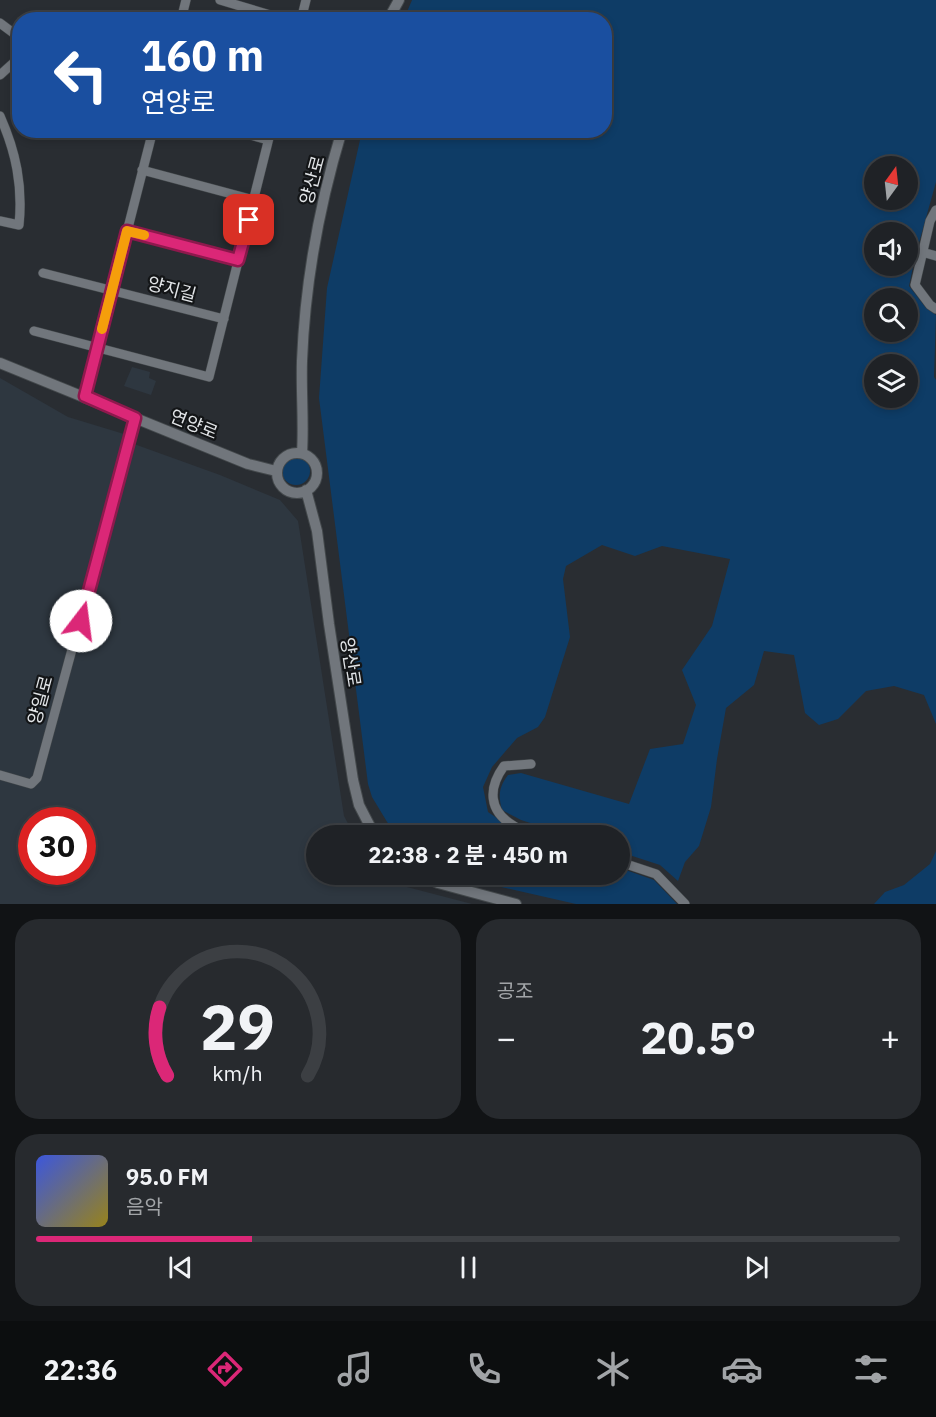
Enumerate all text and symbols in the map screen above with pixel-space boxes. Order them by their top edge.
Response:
text: 160 m [141,28,264,83]
icon: left [42,36,120,114]
text: 연양로 [141,84,216,119]
street label: 양산로 [294,153,330,207]
north arrow [864,156,918,210]
map controls [864,156,918,408]
pin [223,194,274,245]
icon: arrive [232,203,265,236]
button: sound [864,222,918,276]
street label: 양지길 [145,271,199,307]
button: search [864,288,918,342]
button: layers [864,354,918,408]
street label: 연양로 [167,404,221,444]
position arrow [49,589,113,653]
street label: 양산로 [336,636,366,688]
street label: 양일로 [22,673,58,727]
speed limit sign: 30 [18,807,96,885]
text: 22:38 · 2 분 · 450 m [368,840,568,869]
text: 공조 [497,977,533,1004]
text: 29 [200,986,275,1067]
text: 20.5° [640,1008,756,1066]
text: − [497,1016,516,1059]
text: + [880,1016,900,1059]
text: km/h [213,1059,263,1087]
text: 95.0 FM [126,1162,209,1191]
text: 음악 [126,1193,163,1220]
icon: previous [164,1251,197,1284]
icon: pause [452,1251,485,1284]
icon: next [740,1251,773,1284]
icon: directions [204,1348,246,1390]
icon: music [334,1348,376,1390]
icon: phone [463,1348,505,1390]
icon: climate [592,1348,634,1390]
icon: car [721,1348,763,1390]
icon: filters [850,1348,892,1390]
text: 22:36 [44,1352,117,1387]

